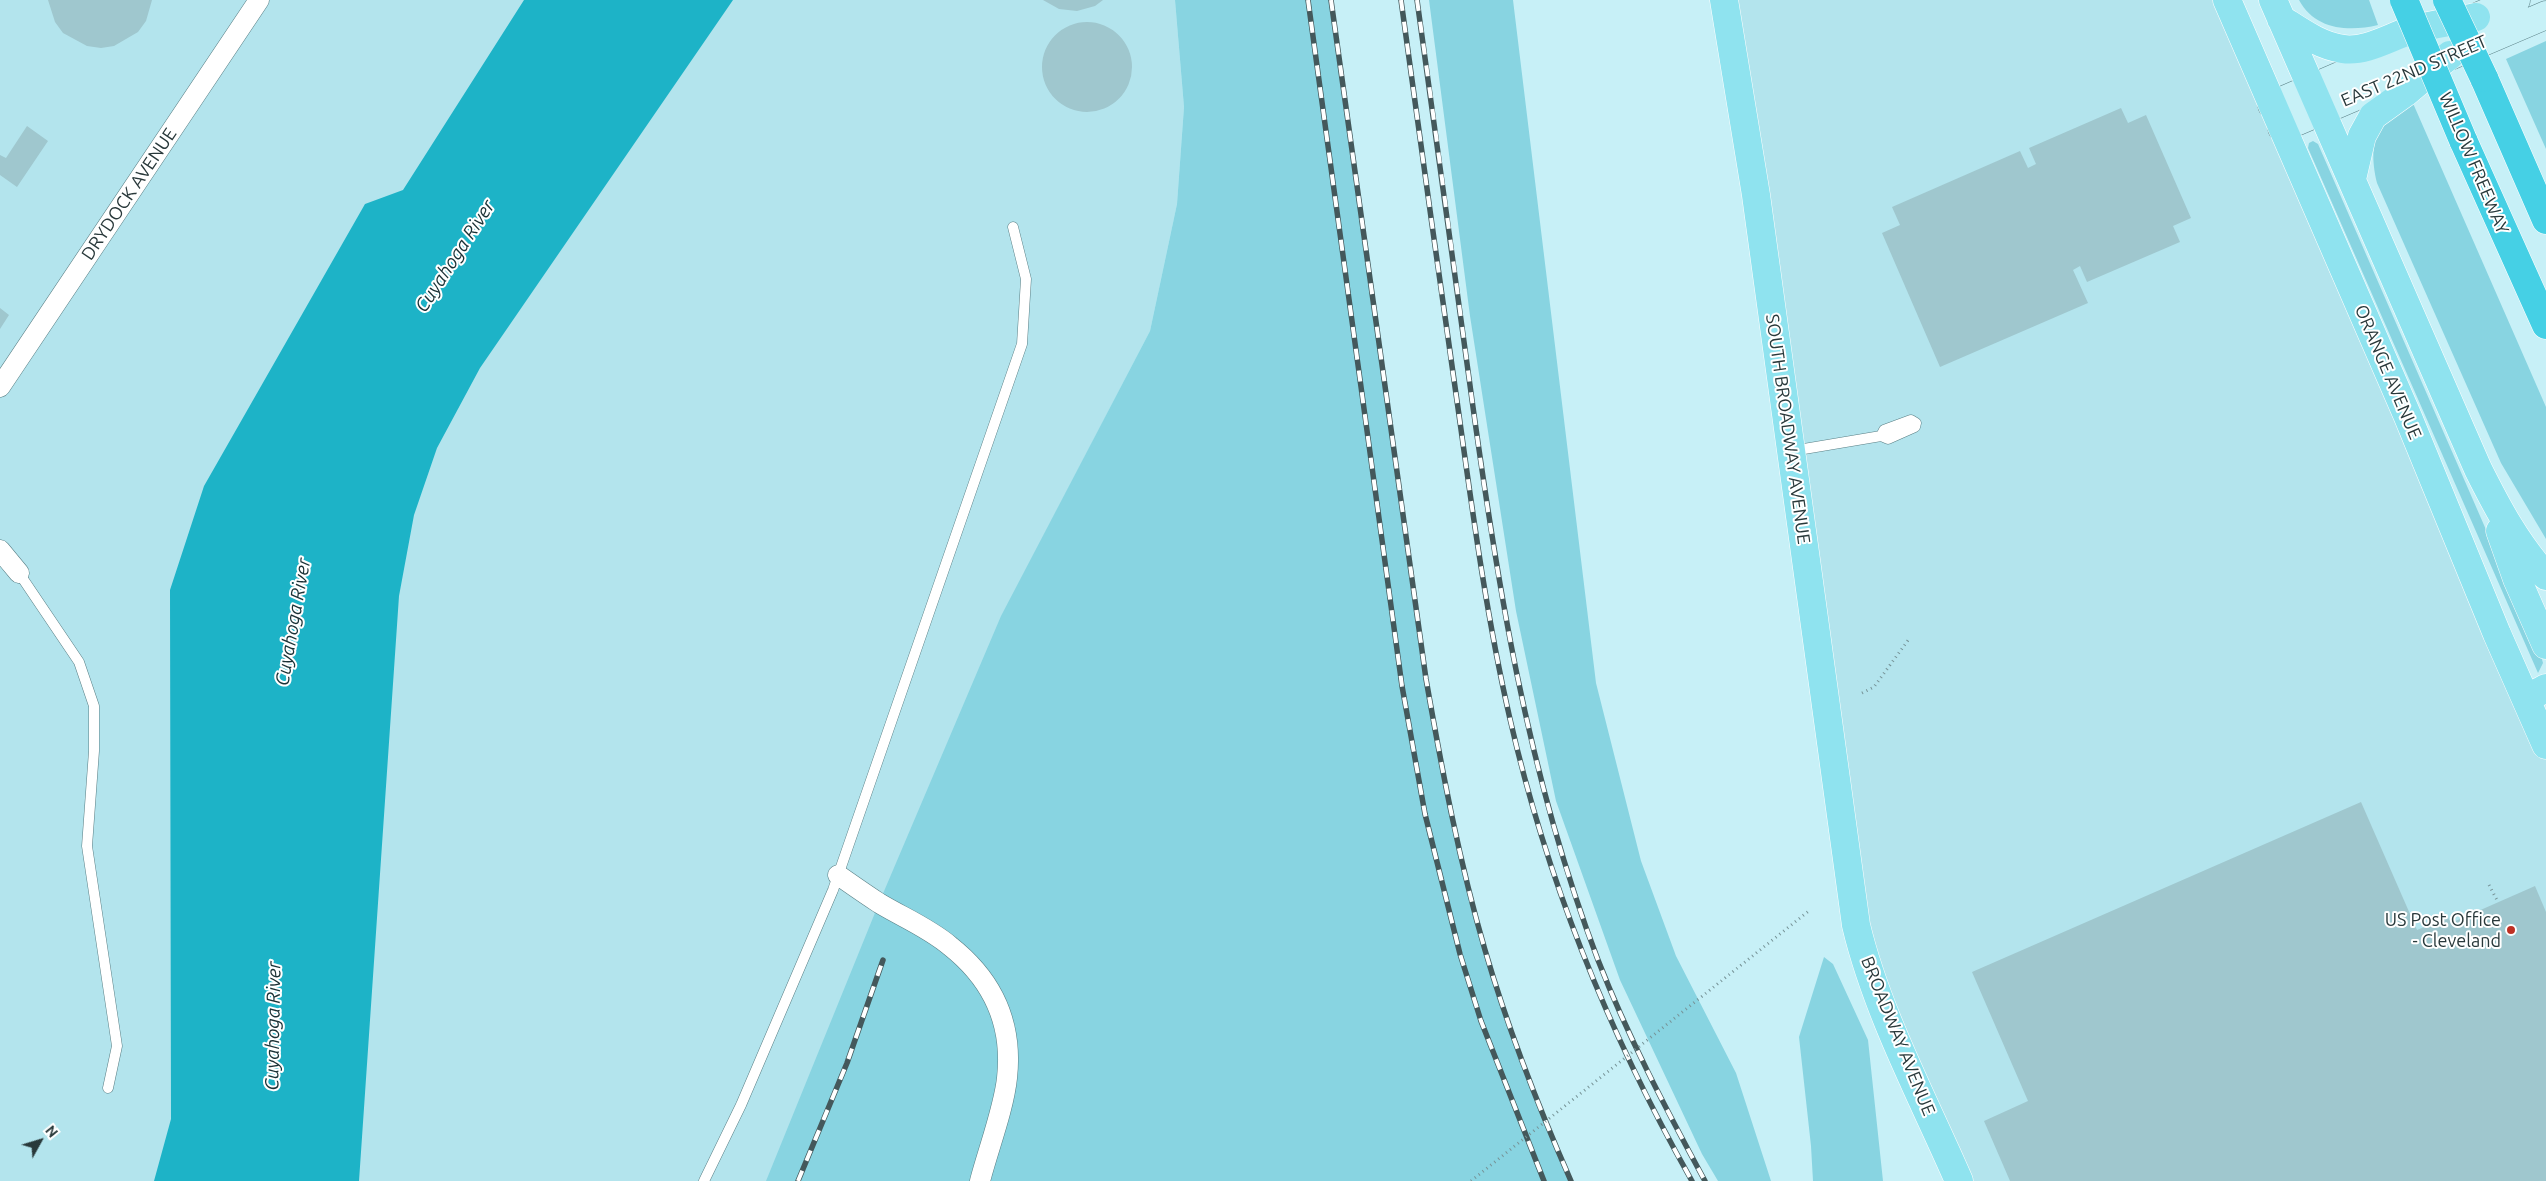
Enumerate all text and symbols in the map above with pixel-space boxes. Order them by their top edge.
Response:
street label: EAST 22ND STREET [2338,30,2490,112]
street label: WILLOW FREEWAY [2434,89,2514,237]
street label: DRYDOCK AVENUE [77,124,181,264]
water label: Cuyahoga River [410,196,500,316]
street label: ORANGE AVENUE [2350,302,2426,442]
street label: SOUTH BROADWAY AVENUE [1761,313,1815,545]
water label: Cuyahoga River [271,556,315,688]
place label: US Post Office - Cleveland [2385,909,2501,952]
marker: US Post Office - Cleveland [2505,924,2517,936]
street label: BROADWAY AVENUE [1856,953,1940,1119]
water label: Cuyahoga River [260,961,286,1091]
north arrow [15,1116,65,1166]
text: N [42,1122,61,1141]

